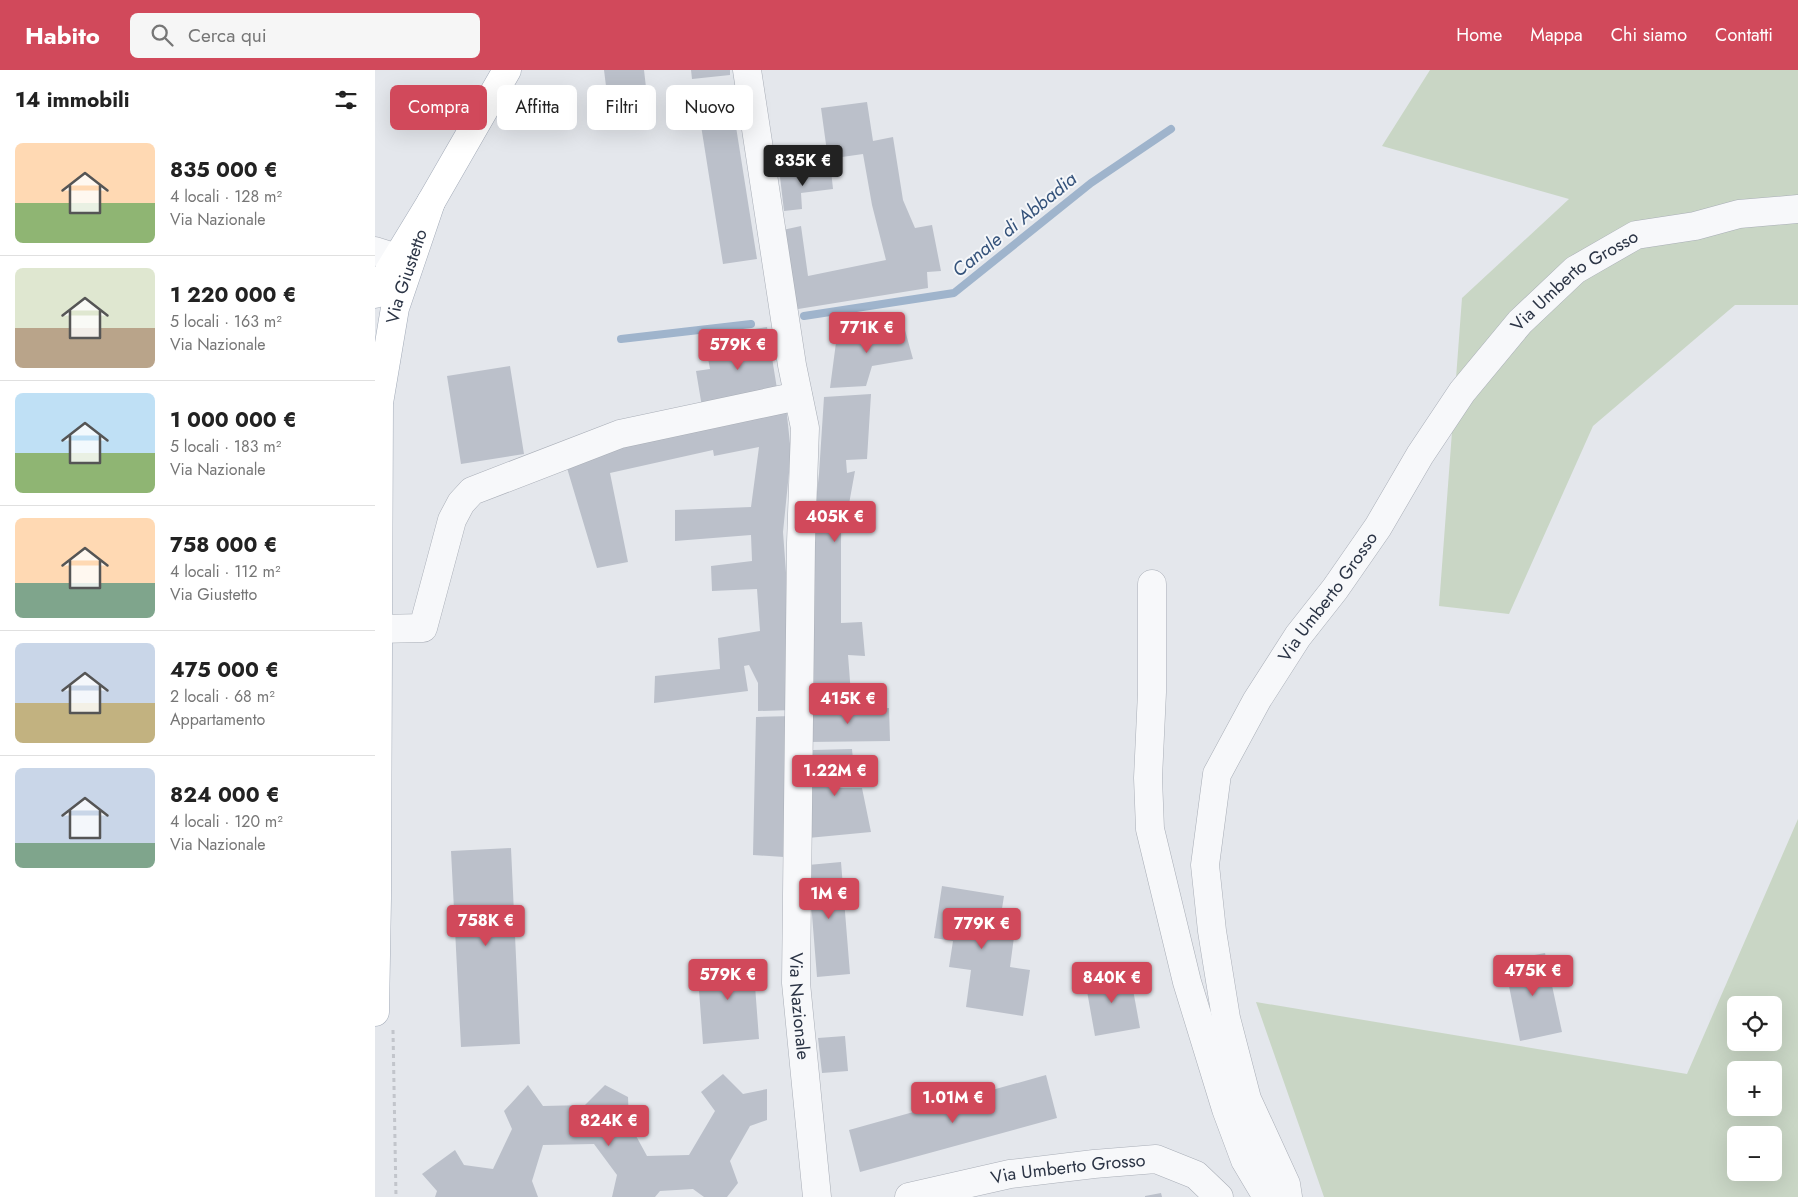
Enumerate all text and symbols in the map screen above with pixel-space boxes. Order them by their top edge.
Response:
search box [130,13,480,58]
text: Habito [25,18,100,53]
icon: search [148,21,176,49]
text: Cerca qui [188,22,267,49]
text: Home [1456,22,1502,48]
text: Mappa [1530,22,1583,48]
text: Chi siamo [1611,22,1687,48]
text: Contatti [1715,22,1773,48]
text: 14 immobili [15,85,130,115]
chip: Compra [390,85,487,130]
chip: Affitta [497,85,577,130]
chip: Filtri [587,85,656,130]
chip: Nuovo [666,85,753,130]
icon: filters [332,86,360,114]
pin: 835K € [762,144,844,187]
text: 835K € [775,149,831,172]
text: 835 000 € [170,155,278,185]
icon: home [55,163,115,223]
water label: Canale di Abbadia [946,165,1083,283]
text: 4 locali · 128 m² [170,185,282,208]
text: Via Nazionale [170,208,266,231]
street label: Via Umberto Grosso [1504,223,1643,337]
street label: Via Giustetto [380,225,434,325]
text: 1 220 000 € [170,280,297,310]
icon: home [55,288,115,348]
text: 5 locali · 163 m² [170,310,282,333]
pin: 771K € [826,312,908,354]
text: 771K € [840,316,894,339]
pin: 579K € [697,328,779,371]
text: Via Nazionale [170,333,266,356]
text: 579K € [709,333,767,356]
text: 1 000 000 € [170,405,297,435]
icon: home [55,413,115,473]
text: 5 locali · 183 m² [170,435,281,458]
text: Via Nazionale [170,458,266,481]
pin: 405K € [794,500,876,543]
text: 405K € [806,505,864,528]
street label: Via Umberto Grosso [1272,526,1384,667]
text: 758 000 € [170,530,277,560]
icon: home [55,538,115,598]
text: 4 locali · 112 m² [170,560,280,583]
text: Via Giustetto [170,583,257,606]
text: 475 000 € [170,655,279,685]
icon: home [55,663,115,723]
pin: 415K € [807,682,889,725]
text: 2 locali · 68 m² [170,685,275,708]
text: 415K € [820,687,876,710]
text: Appartamento [170,708,265,731]
pin: 1.22M € [789,754,881,797]
text: 1.22M € [803,759,867,782]
text: 824 000 € [170,780,280,810]
icon: home [55,788,115,848]
text: 4 locali · 120 m² [170,810,283,833]
text: Via Nazionale [170,833,266,856]
pin: 1M € [799,878,859,920]
text: 1M € [810,882,848,905]
pin: 758K € [445,904,527,947]
pin: 779K € [941,908,1023,950]
text: 758K € [458,909,514,932]
text: 779K € [954,912,1010,935]
street label: Via Nazionale [783,952,816,1061]
pin: 475K € [1492,954,1574,997]
pin: 579K € [687,958,769,1001]
text: 475K € [1504,959,1562,982]
pin: 840K € [1071,962,1153,1004]
text: 579K € [699,963,757,986]
text: 840K € [1083,966,1141,989]
map controls [1727,996,1782,1181]
button: locate [1727,996,1782,1051]
button: + [1727,1061,1782,1116]
pin: 1.01M € [907,1082,999,1124]
text: 1.01M € [922,1086,984,1109]
pin: 824K € [568,1104,650,1147]
text: 824K € [580,1109,638,1132]
button: − [1727,1126,1782,1181]
street label: Via Umberto Grosso [988,1147,1147,1191]

